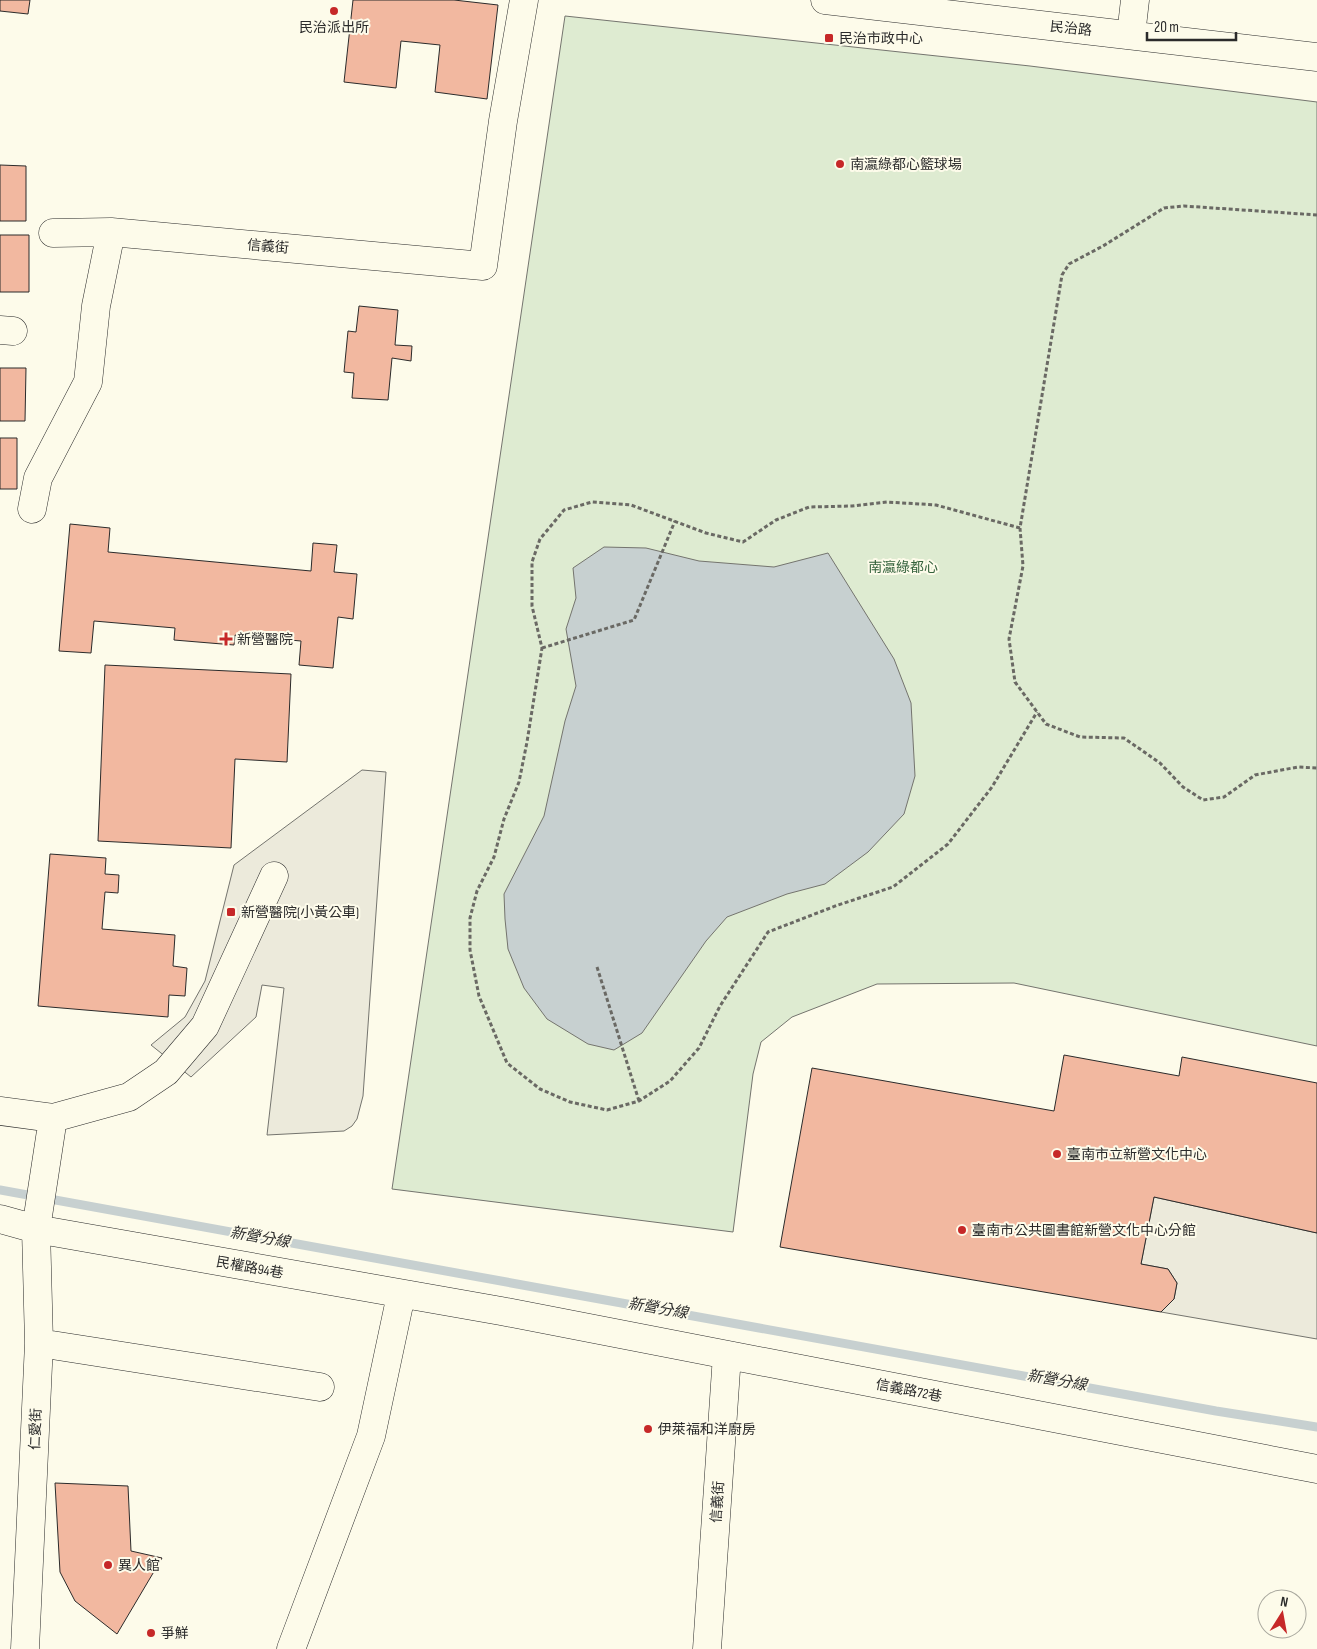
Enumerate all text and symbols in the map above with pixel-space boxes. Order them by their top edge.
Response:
marker: 民治派出所 [328,5,340,17]
scale bar [1147,10,1236,42]
street label: 民治路 [1049,18,1093,39]
text: 20 m [1154,18,1179,37]
place label: 民治派出所 [299,19,369,36]
place label: 民治市政中心 [839,30,923,47]
marker: 民治市政中心 [823,32,835,44]
place label: 南瀛綠都心籃球場 [850,156,962,173]
marker: 南瀛綠都心籃球場 [834,158,846,170]
street label: 信義街 [246,236,290,257]
park label: 南瀛綠都心 [868,559,938,576]
place label: 新營醫院 [237,631,293,648]
marker: 新營醫院 [219,632,233,646]
place label: 新營醫院(小黃公車) [241,904,359,921]
marker: 新營醫院(小黃公車) [225,906,237,918]
place label: 臺南市立新營文化中心 [1067,1146,1207,1163]
marker: 臺南市立新營文化中心 [1051,1148,1063,1160]
place label: 臺南市公共圖書館新營文化中心分館 [972,1222,1196,1239]
water label: 新營分線 [229,1223,293,1252]
marker: 臺南市公共圖書館新營文化中心分館 [956,1224,968,1236]
street label: 民權路94巷 [215,1253,285,1282]
water label: 新營分線 [627,1294,691,1323]
water label: 新營分線 [1026,1366,1090,1395]
street label: 信義路72巷 [874,1376,944,1405]
street label: 仁愛街 [26,1408,45,1450]
place label: 伊萊福和洋廚房 [658,1421,756,1438]
marker: 伊萊福和洋廚房 [642,1423,654,1435]
street label: 信義街 [708,1480,727,1524]
place label: 異人館 [118,1557,160,1574]
marker: 異人館 [102,1559,114,1571]
north arrow [1257,1589,1307,1639]
text: N [1279,1593,1290,1611]
place label: 爭鮮 [161,1625,189,1642]
marker: 爭鮮 [145,1627,157,1639]

